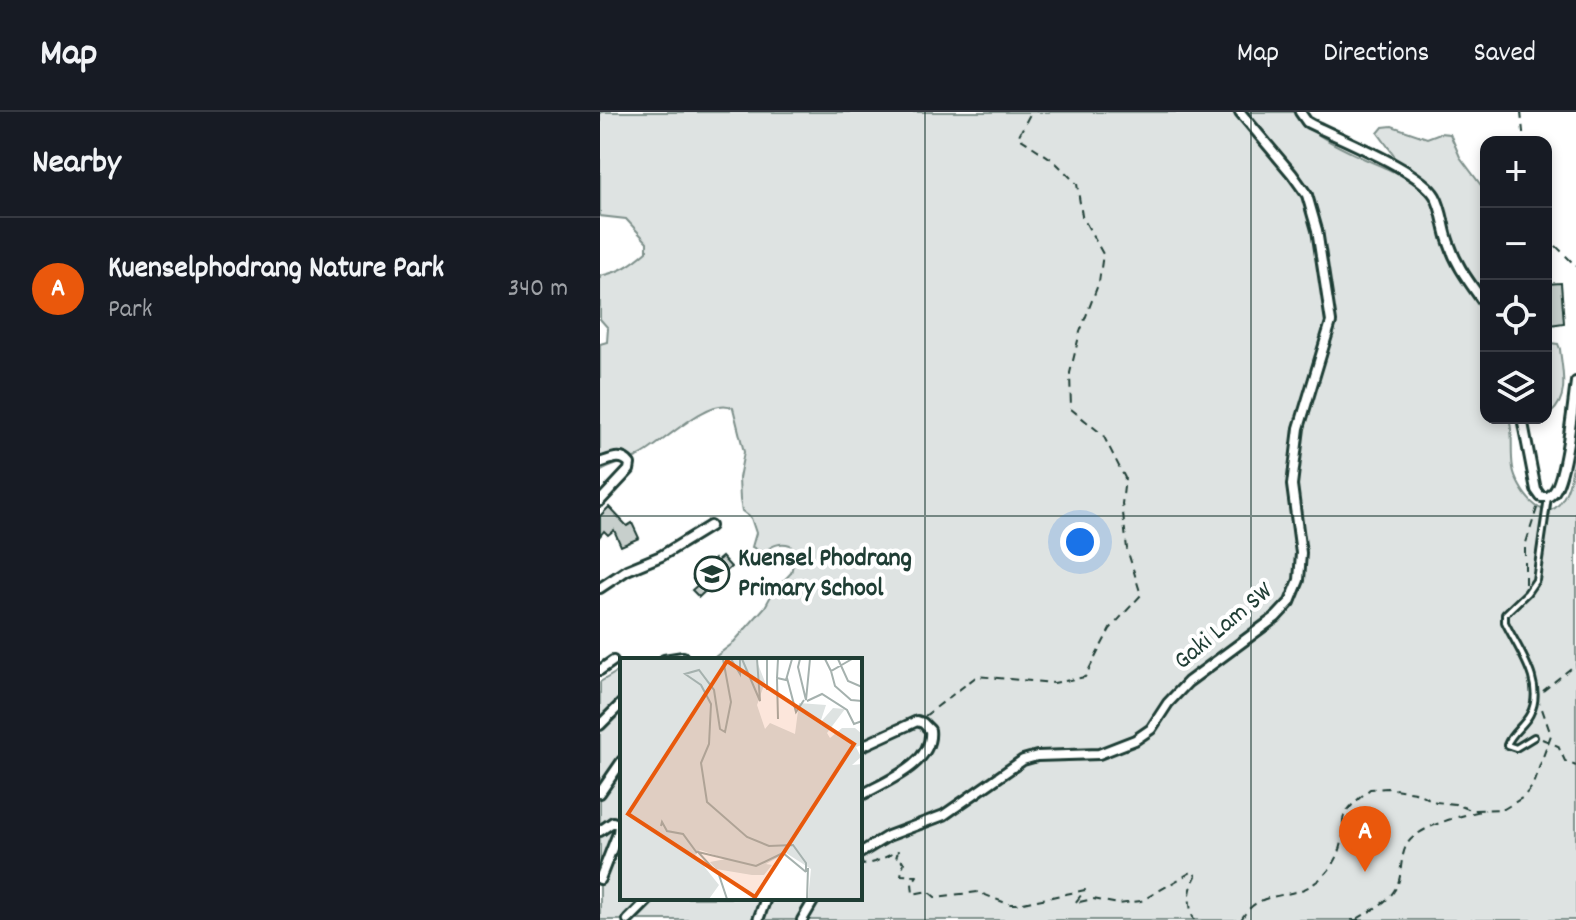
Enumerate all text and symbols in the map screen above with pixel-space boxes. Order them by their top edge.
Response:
text: Map [40,28,98,83]
text: Map [1237,35,1279,75]
text: Directions [1323,35,1429,75]
text: Saved [1473,35,1536,75]
map controls [1480,136,1552,424]
button: + [1480,136,1552,208]
text: Nearby [32,140,121,189]
button: − [1480,208,1552,280]
text: Kuenselphodrang Nature Park [108,249,444,292]
text: A [51,271,65,308]
text: 340 m [508,271,568,308]
button: locate [1480,280,1552,352]
text: Park [108,292,152,329]
button: layers [1480,352,1552,424]
your location [1060,522,1100,562]
place label: Kuensel Phodrang Primary School [738,541,912,608]
school or university icon: Kuensel Phodrang Primary School [693,555,731,593]
street label: Gaki Lam SW [1166,574,1282,680]
inset map [620,658,862,900]
pin: A [1339,806,1391,872]

